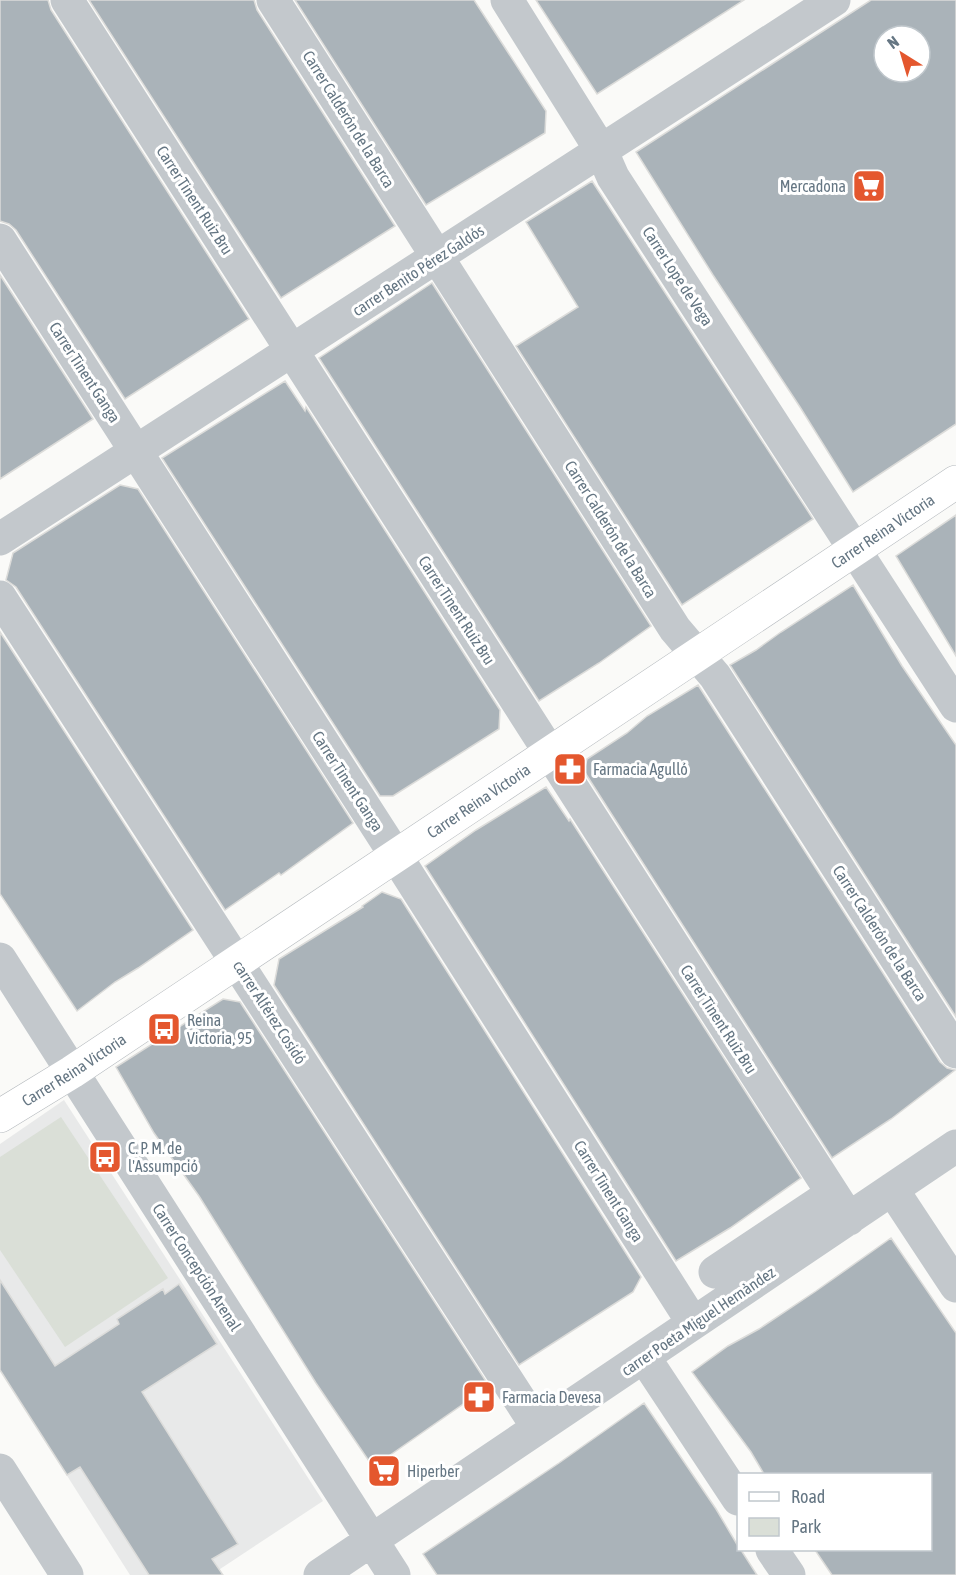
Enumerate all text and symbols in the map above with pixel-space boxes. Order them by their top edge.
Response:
north arrow [872,24,932,84]
text: N [884,32,902,52]
street label: Carrer Calderón de la Barca [299,47,399,191]
street label: Carrer Tinent Ruiz Bru [153,142,237,258]
supermarket icon: Mercadona [851,168,887,204]
place label: Mercadona [780,177,846,195]
street label: carrer Benito Pérez Galdós [349,221,487,319]
street label: Carrer Lope de Vega [638,223,717,330]
street label: Carrer Tinent Ganga [45,318,124,426]
street label: Carrer Calderón de la Barca [561,457,661,601]
street label: Carrer Reina Victoria [828,490,938,572]
street label: Carrer Tinent Ruiz Bru [415,552,499,668]
street label: Carrer Tinent Ganga [308,727,387,835]
pharmacy icon: Farmacia Agulló [552,751,588,787]
street label: Carrer Reina Victoria [423,760,533,842]
place label: Farmacia Agulló [593,760,688,779]
street label: Carrer Calderón de la Barca [829,862,931,1004]
street label: carrer Alférez Cosidó [230,957,310,1067]
street label: Carrer Tinent Ruiz Bru [677,961,761,1077]
bus stop icon: Reina Victoria, 95 [146,1011,182,1047]
place label: Reina Victoria, 95 [187,1011,252,1047]
street label: Carrer Reina Victoria [18,1030,129,1110]
street label: Carrer Tinent Ganga [570,1137,647,1245]
bus stop icon: C. P. M. de l'Assumpció [87,1139,123,1175]
place label: C. P. M. de l'Assumpció [128,1139,198,1176]
street label: Carrer Concepción Arenal [148,1200,245,1335]
street label: carrer Poeta Miguel Hernàndez [618,1263,779,1380]
pharmacy icon: Farmacia Devesa [461,1379,497,1415]
place label: Farmacia Devesa [502,1388,601,1406]
supermarket icon: Hiperber [366,1453,402,1489]
place label: Hiperber [407,1462,459,1481]
legend [737,1473,932,1551]
text: Road [791,1486,825,1507]
text: Park [791,1516,821,1537]

